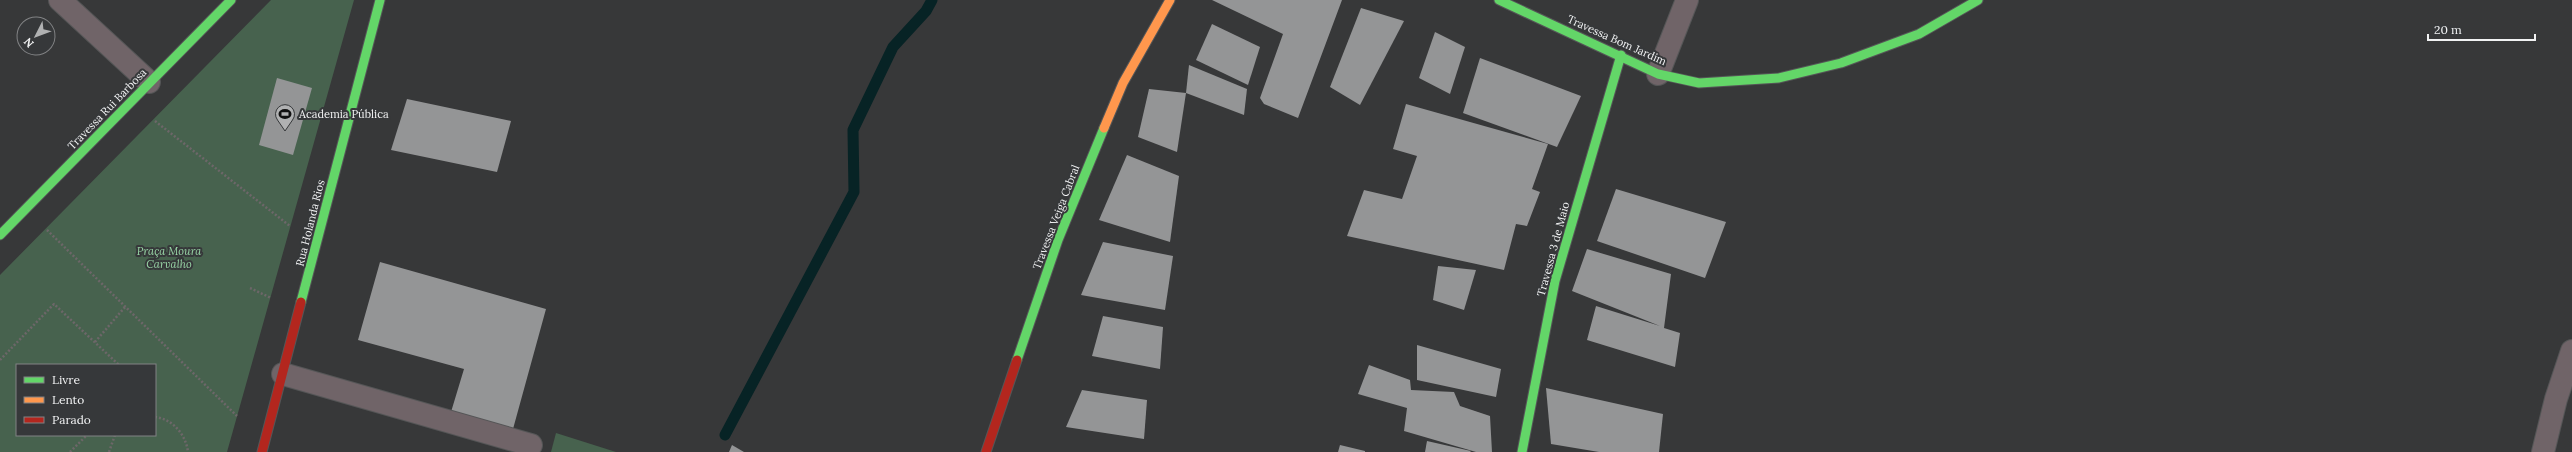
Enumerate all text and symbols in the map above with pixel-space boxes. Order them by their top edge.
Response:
street label: Travessa Bom Jardim [1565,12,1669,68]
north arrow [16,16,56,56]
scale bar [2428,16,2535,42]
text: 20 m [2434,22,2462,37]
text: N [20,34,37,51]
street label: Travessa Rui Barbosa [65,65,150,153]
sports icon: Academia Pública [274,103,296,131]
place label: Academia Pública [298,107,389,121]
street label: Travessa Veiga Cabral [1030,163,1082,271]
street label: Rua Holanda Rios [292,178,328,268]
street label: Travessa 3 de Maio [1534,200,1572,298]
park label: Praça Moura Carvalho [137,244,202,271]
legend [16,364,156,436]
text: Livre [52,372,80,387]
text: Lento [52,392,84,407]
text: Parado [52,412,91,427]

